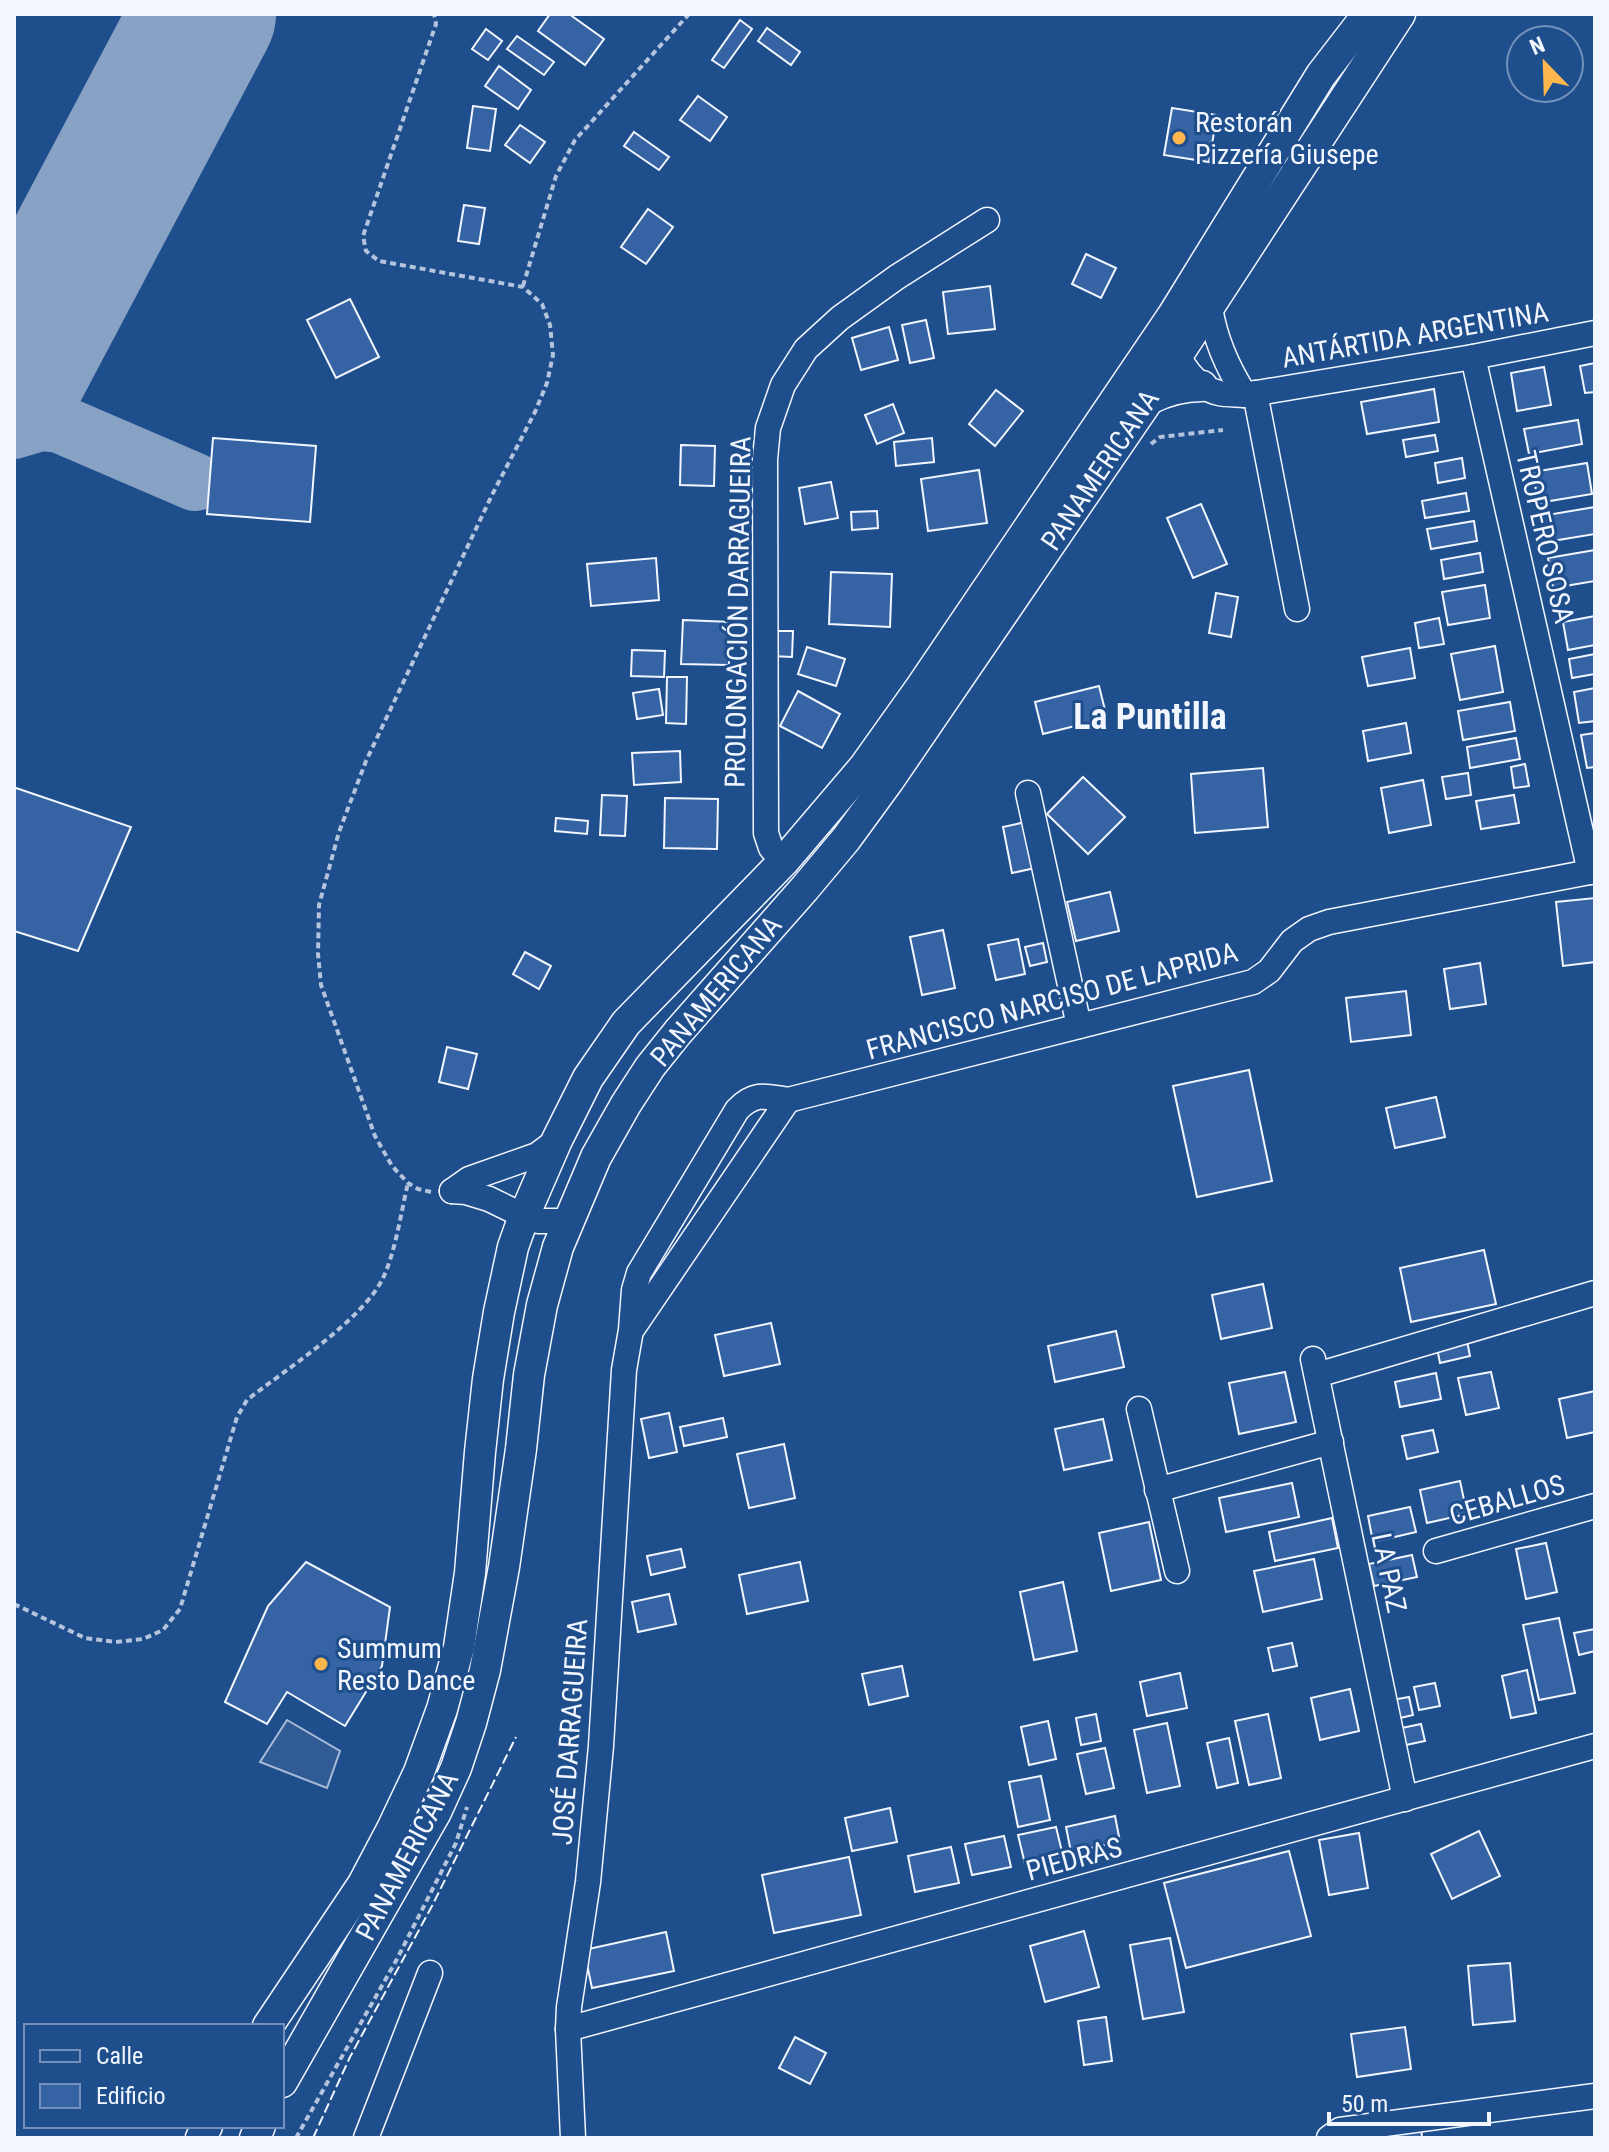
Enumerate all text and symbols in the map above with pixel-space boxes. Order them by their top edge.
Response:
north arrow [1505,24,1585,104]
text: N [1526,32,1548,60]
place label: Restorán Pizzería Giusepe [1195,106,1379,171]
marker: Restorán Pizzería Giusepe [1170,129,1188,147]
street label: ANTÁRTIDA ARGENTINA [1279,295,1551,375]
street label: PANAMERICANA [1034,384,1166,556]
street label: PROLONGACIÓN DARRAGUEIRA [718,436,758,788]
street label: TROPERO SOSA [1509,448,1581,626]
district label: La Puntilla [1073,696,1227,738]
street label: PANAMERICANA [644,909,788,1073]
street label: FRANCISCO NARCISO DE LAPRIDA [863,936,1241,1066]
street label: CEBALLOS [1446,1468,1568,1532]
street label: LA PAZ [1364,1530,1414,1616]
street label: JOSÉ DARRAGUEIRA [546,1618,594,1846]
place label: Summum Resto Dance [337,1632,475,1697]
marker: Summum Resto Dance [312,1655,330,1673]
street label: PANAMERICANA [349,1766,465,1946]
street label: PIEDRAS [1022,1830,1126,1888]
legend [24,2024,284,2128]
text: Calle [96,2042,143,2070]
scale bar [1329,2076,1489,2126]
text: Edificio [96,2082,166,2110]
text: 50 m [1341,2090,1388,2118]

